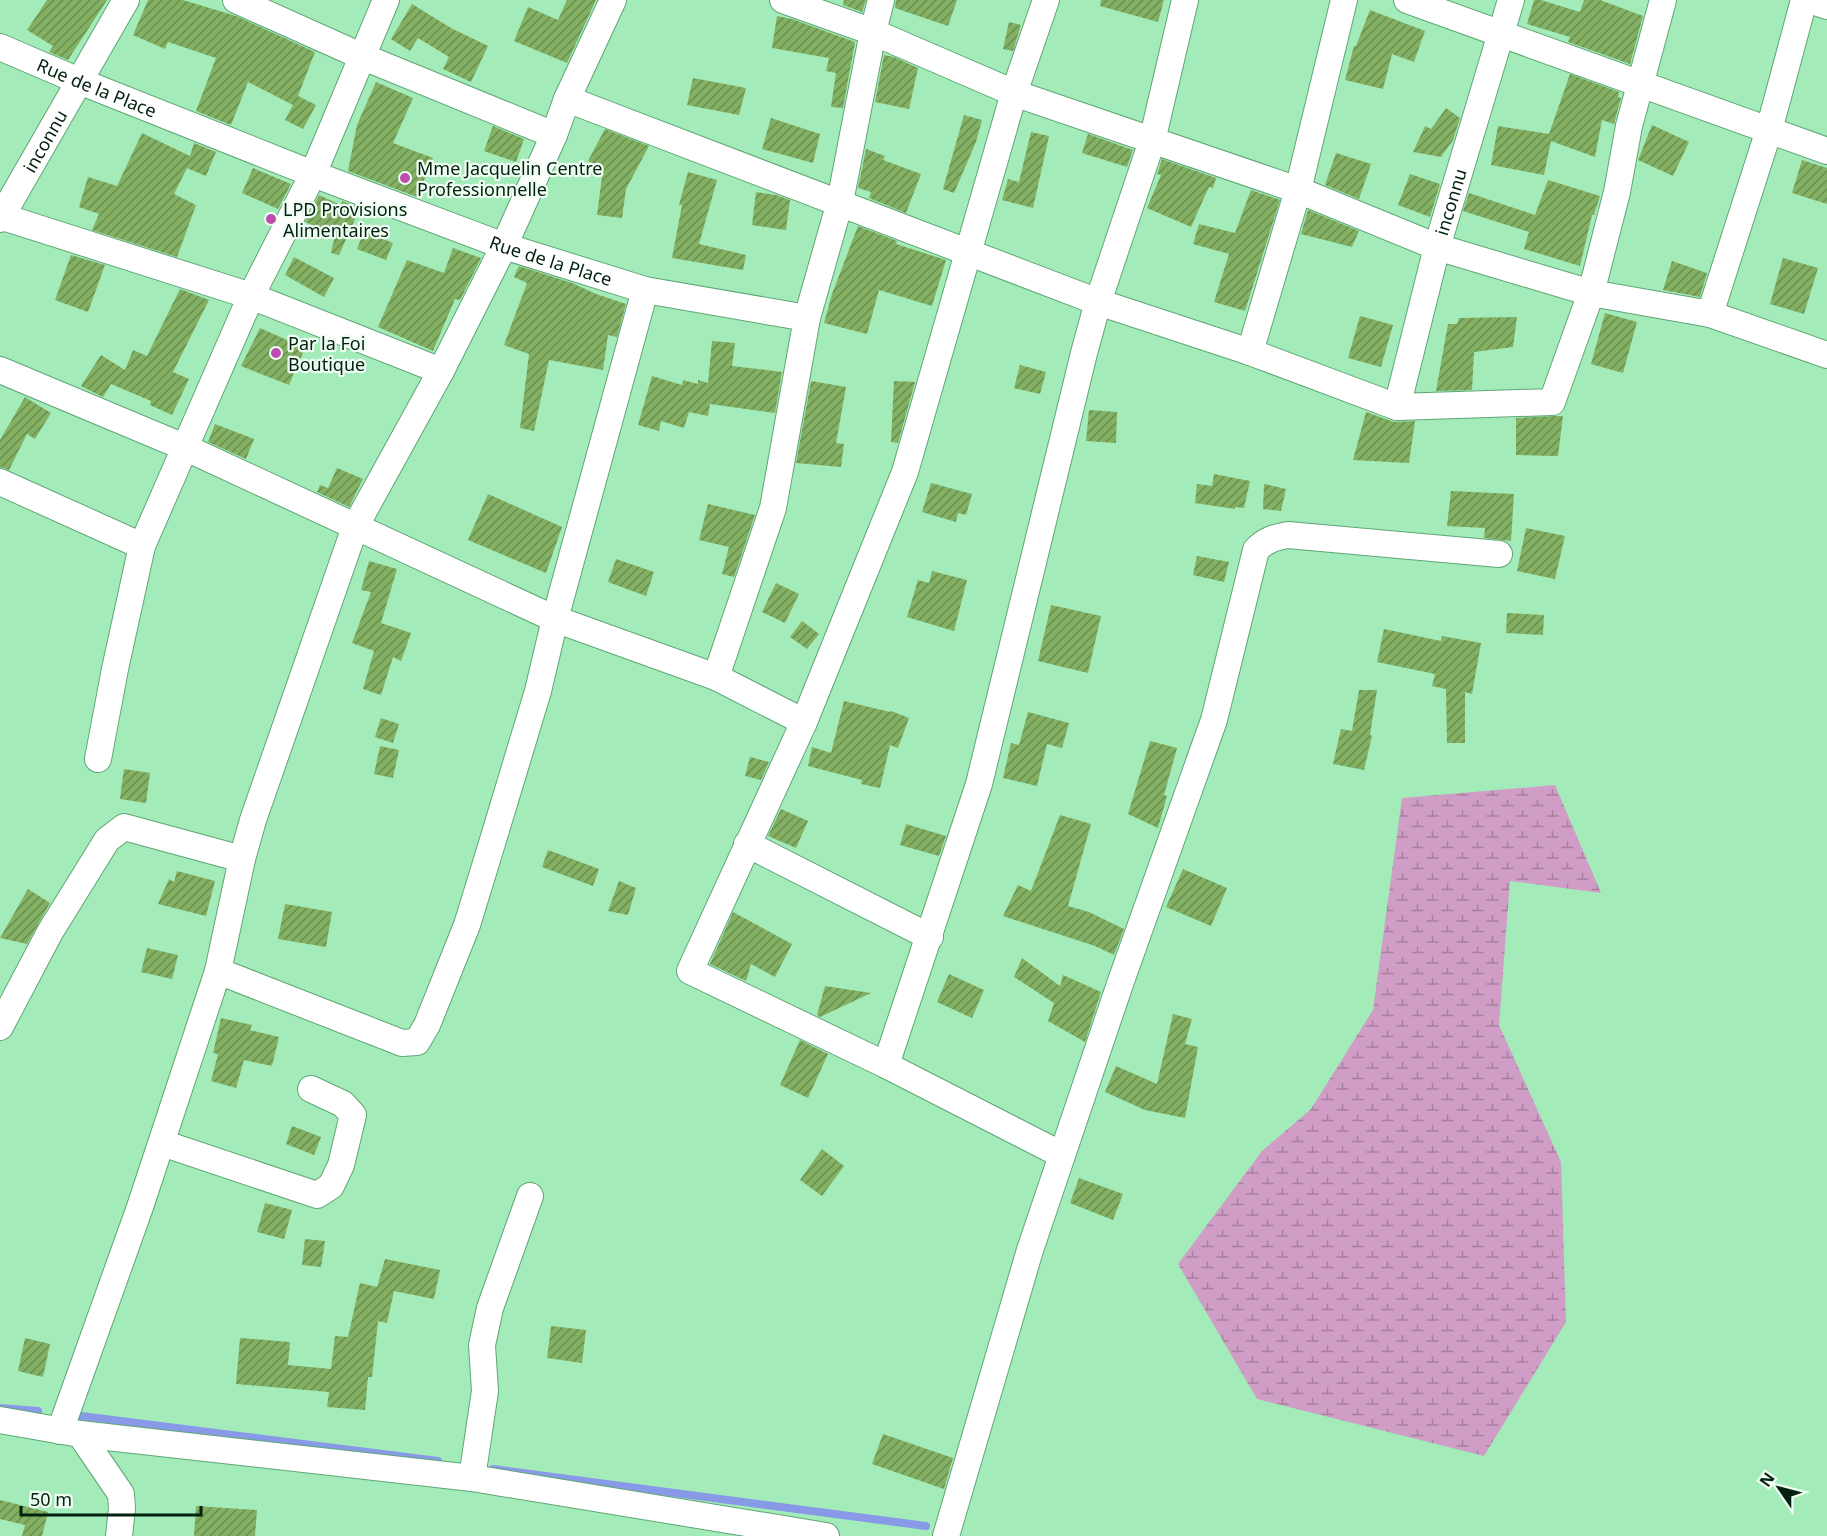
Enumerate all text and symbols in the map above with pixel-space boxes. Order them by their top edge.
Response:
street label: Rue de la Place [33,52,160,123]
street label: inconnu [17,105,72,177]
place label: Mme Jacquelin Centre Professionnelle [417,156,602,201]
street label: inconnu [1429,166,1472,238]
marker: Mme Jacquelin Centre Professionnelle [398,171,412,185]
place label: LPD Provisions Alimentaires [283,197,407,242]
marker: LPD Provisions Alimentaires [264,212,278,226]
street label: Rue de la Place [486,230,615,291]
place label: Par la Foi Boutique [288,331,365,376]
marker: Par la Foi Boutique [269,346,283,360]
north arrow [1749,1458,1809,1518]
text: N [1754,1468,1779,1491]
scale bar [21,1479,201,1517]
text: 50 m [30,1487,72,1511]

